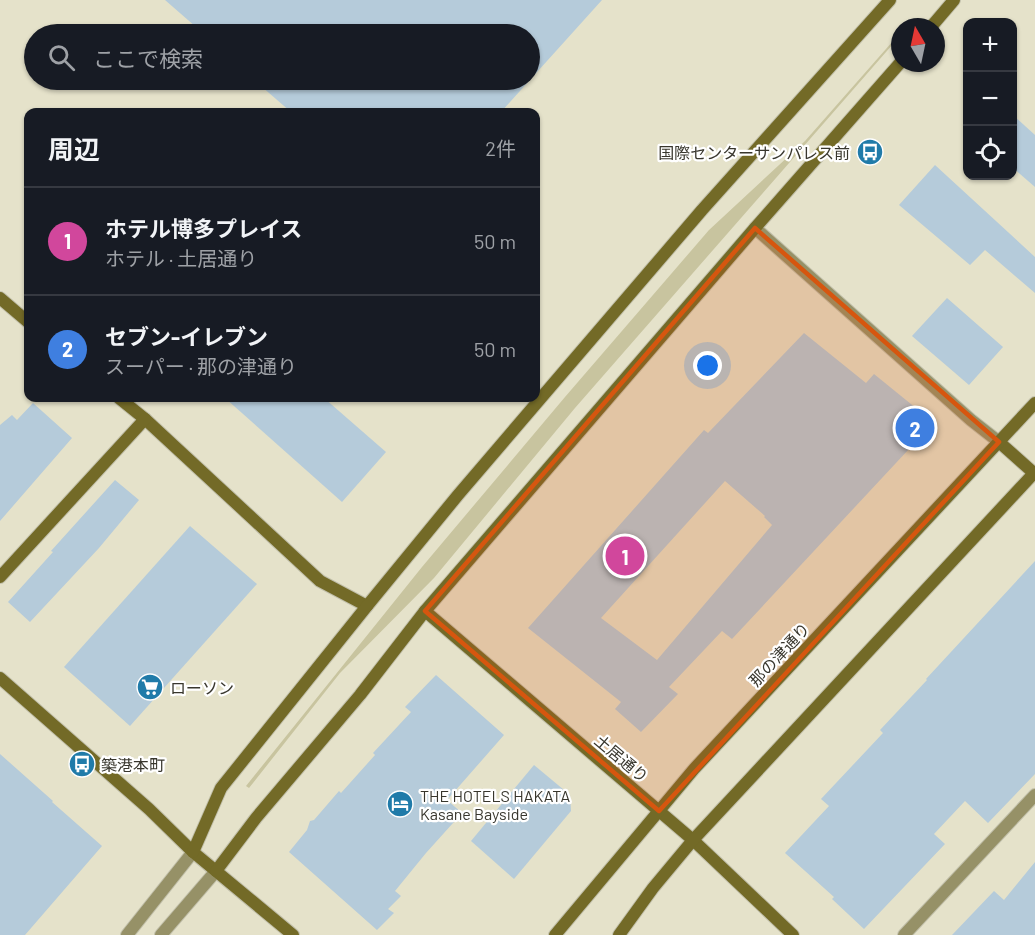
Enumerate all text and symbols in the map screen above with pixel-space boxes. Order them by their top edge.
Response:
north arrow [891,18,945,72]
map controls [963,18,1017,180]
button: + [963,18,1017,72]
search box [24,24,540,90]
icon: search [45,41,78,74]
text: ここで検索 [93,45,203,71]
button: − [963,72,1017,126]
button: locate [963,126,1017,180]
text: 周辺 [48,133,100,164]
text: 2件 [485,136,516,160]
bus stop icon: 国際センターサンパレス前 [855,137,885,167]
place label: 国際センターサンパレス前 [658,143,850,162]
text: ホテル博多プレイス [105,215,302,241]
text: 1 [64,229,71,253]
text: 50 m [474,229,516,253]
text: ホテル · 土居通り [105,246,257,270]
text: セブン-イレブン [105,323,268,349]
text: 2 [62,337,73,361]
text: 50 m [474,337,516,361]
your location [693,351,722,380]
text: スーパー · 那の津通り [105,354,297,378]
pin: 2 [896,406,934,450]
pin: 1 [606,534,644,578]
street label: 那の津通り [745,618,813,690]
supermarket icon: ローソン [135,672,165,702]
place label: ローソン [170,678,234,697]
street label: 土居通り [591,730,653,786]
bus stop icon: 築港本町 [67,749,97,779]
place label: 築港本町 [101,755,165,774]
place label: THE HOTELS HAKATA Kasane Bayside [420,786,571,823]
hotel icon: THE HOTELS HAKATA Kasane Bayside [385,789,415,819]

